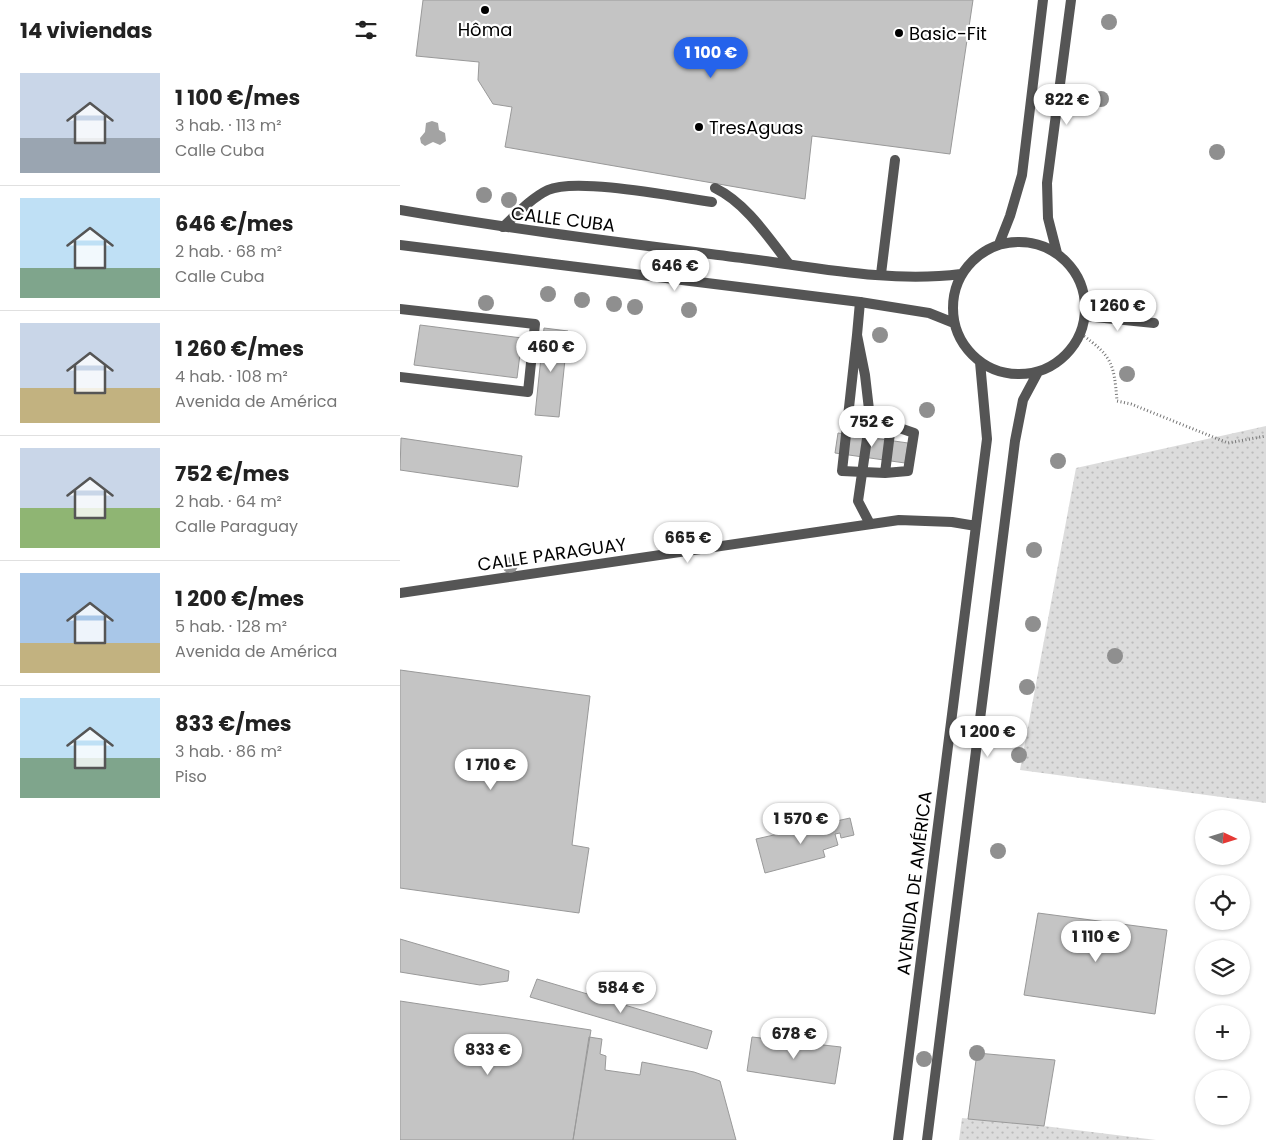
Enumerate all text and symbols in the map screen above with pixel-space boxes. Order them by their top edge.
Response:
marker: Hôma [479,4,491,16]
text: 14 viviendas [20,16,153,45]
icon: filters [352,16,380,44]
place label: Hôma [458,17,512,42]
place label: Basic-Fit [909,21,987,46]
marker: Basic-Fit [893,27,905,39]
pin: 1 100 € [665,36,757,79]
text: 1 100 € [685,41,737,64]
text: 1 100 €/mes [175,83,300,112]
pin: 822 € [1032,84,1102,126]
text: 822 € [1045,88,1089,111]
icon: home [60,93,120,153]
text: 3 hab. · 113 m² [175,114,282,137]
place label: TresAguas [709,115,803,140]
marker: TresAguas [693,121,705,133]
text: Calle Cuba [175,139,264,162]
street label: CALLE CUBA [509,200,617,238]
text: 646 €/mes [175,209,294,238]
icon: home [60,218,120,278]
text: 2 hab. · 68 m² [175,240,282,263]
pin: 646 € [640,250,710,292]
text: 646 € [651,254,699,277]
text: Calle Cuba [175,265,264,288]
pin: 1 260 € [1072,290,1164,332]
text: 1 260 € [1090,294,1146,317]
pin: 460 € [516,330,586,373]
text: 1 260 €/mes [175,334,304,363]
text: 460 € [527,335,575,358]
icon: home [60,343,120,403]
text: 4 hab. · 108 m² [175,365,288,388]
text: Avenida de América [175,390,337,413]
pin: 752 € [837,406,907,448]
text: 752 € [850,410,894,433]
text: 752 €/mes [175,459,289,488]
icon: home [60,468,120,528]
text: 2 hab. · 64 m² [175,490,282,513]
text: Calle Paraguay [175,515,298,538]
pin: 665 € [653,522,723,564]
text: 665 € [665,526,711,549]
street label: CALLE PARAGUAY [476,531,629,577]
text: 1 200 €/mes [175,584,304,613]
icon: home [60,593,120,653]
text: 5 hab. · 128 m² [175,615,287,638]
text: Avenida de América [175,640,337,663]
text: 833 €/mes [175,709,292,738]
pin: 1 200 € [942,716,1034,758]
icon: home [60,718,120,778]
text: 1 200 € [960,720,1016,743]
text: 3 hab. · 86 m² [175,740,282,763]
pin: 1 710 € [445,748,537,791]
text: 1 710 € [466,753,516,776]
text: Piso [175,765,207,788]
street label: AVENIDA DE AMÉRICA [890,790,938,976]
pin: 1 570 € [755,802,847,845]
text: 1 570 € [774,807,828,830]
north arrow [1195,810,1250,865]
map controls [1195,810,1250,1125]
button: locate [1195,875,1250,930]
pin: 1 110 € [1050,920,1142,963]
text: 1 110 € [1072,925,1120,948]
button: layers [1195,940,1250,995]
pin: 584 € [586,972,656,1014]
text: 584 € [597,976,645,999]
button: + [1195,1005,1250,1060]
pin: 678 € [759,1018,829,1060]
text: 678 € [771,1022,817,1045]
pin: 833 € [453,1034,523,1076]
text: 833 € [465,1038,511,1061]
button: − [1195,1070,1250,1125]

